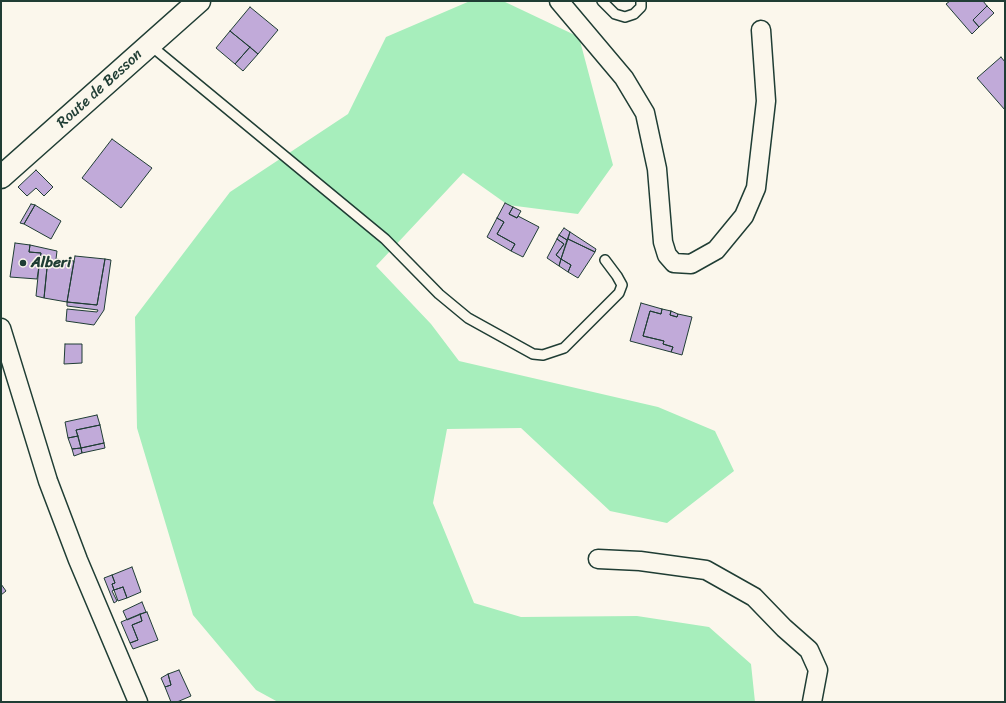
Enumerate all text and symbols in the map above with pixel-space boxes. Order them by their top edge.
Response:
street label: Route de Besson [54,46,146,132]
place label: Alberi [31,254,71,272]
marker: Alberi [18,258,28,268]

